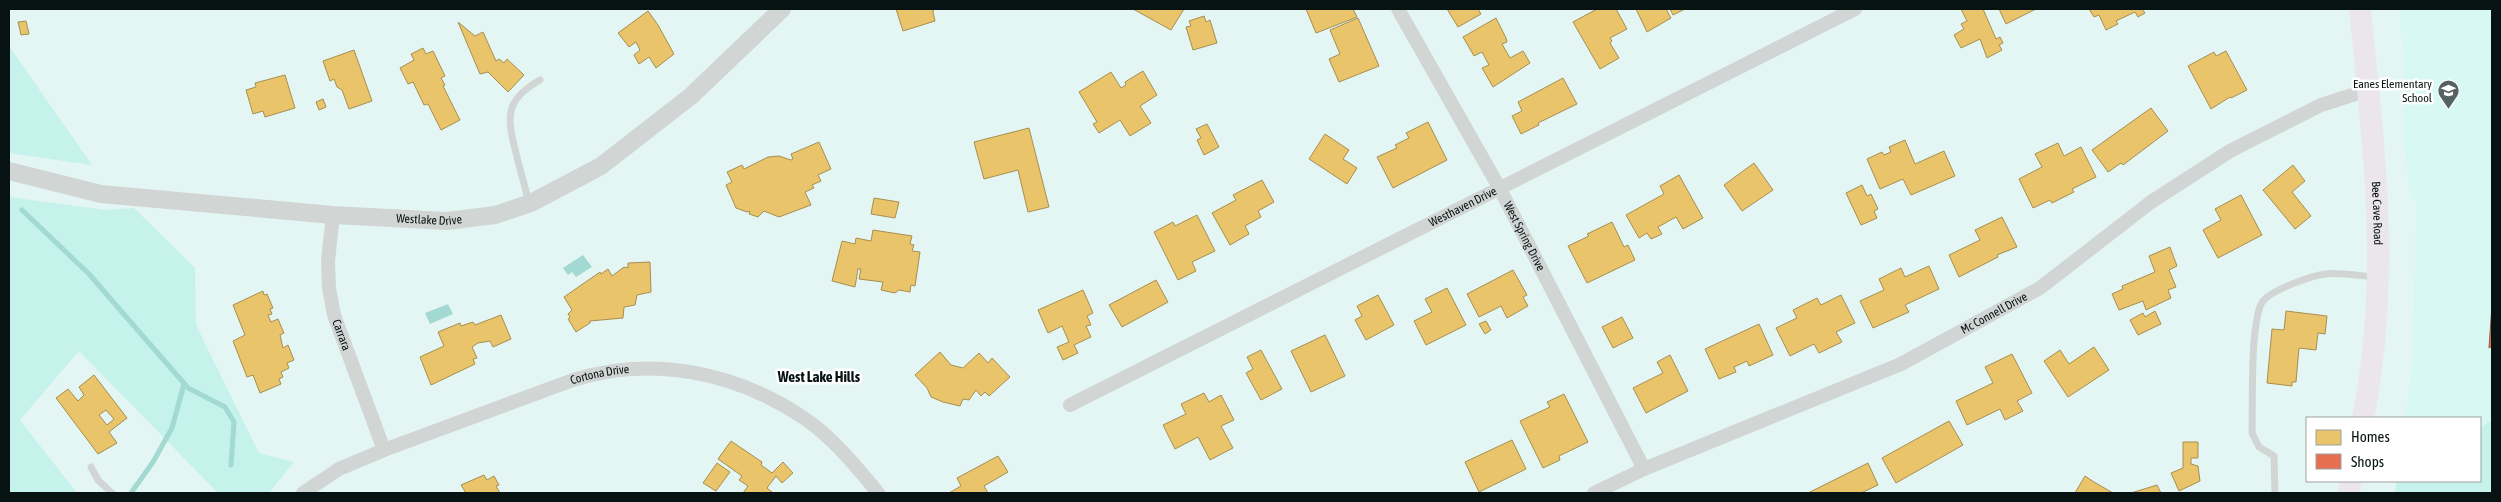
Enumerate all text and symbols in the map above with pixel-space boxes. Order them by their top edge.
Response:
place label: Eanes Elementary School [2353,77,2433,105]
school or university icon: Eanes Elementary School [2436,79,2460,110]
street label: Bee Cave Road [2369,181,2385,245]
street label: Westhaven Drive [1427,184,1499,230]
street label: West Spring Drive [1501,199,1548,273]
street label: Westlake Drive [396,211,463,228]
street label: Mc Connell Drive [1958,289,2030,337]
street label: Carrara [329,317,354,353]
street label: Cortona Drive [568,362,630,387]
district label: West Lake Hills [777,368,861,385]
legend [2306,417,2481,482]
text: Homes [2351,428,2390,445]
text: Shops [2351,453,2384,470]

